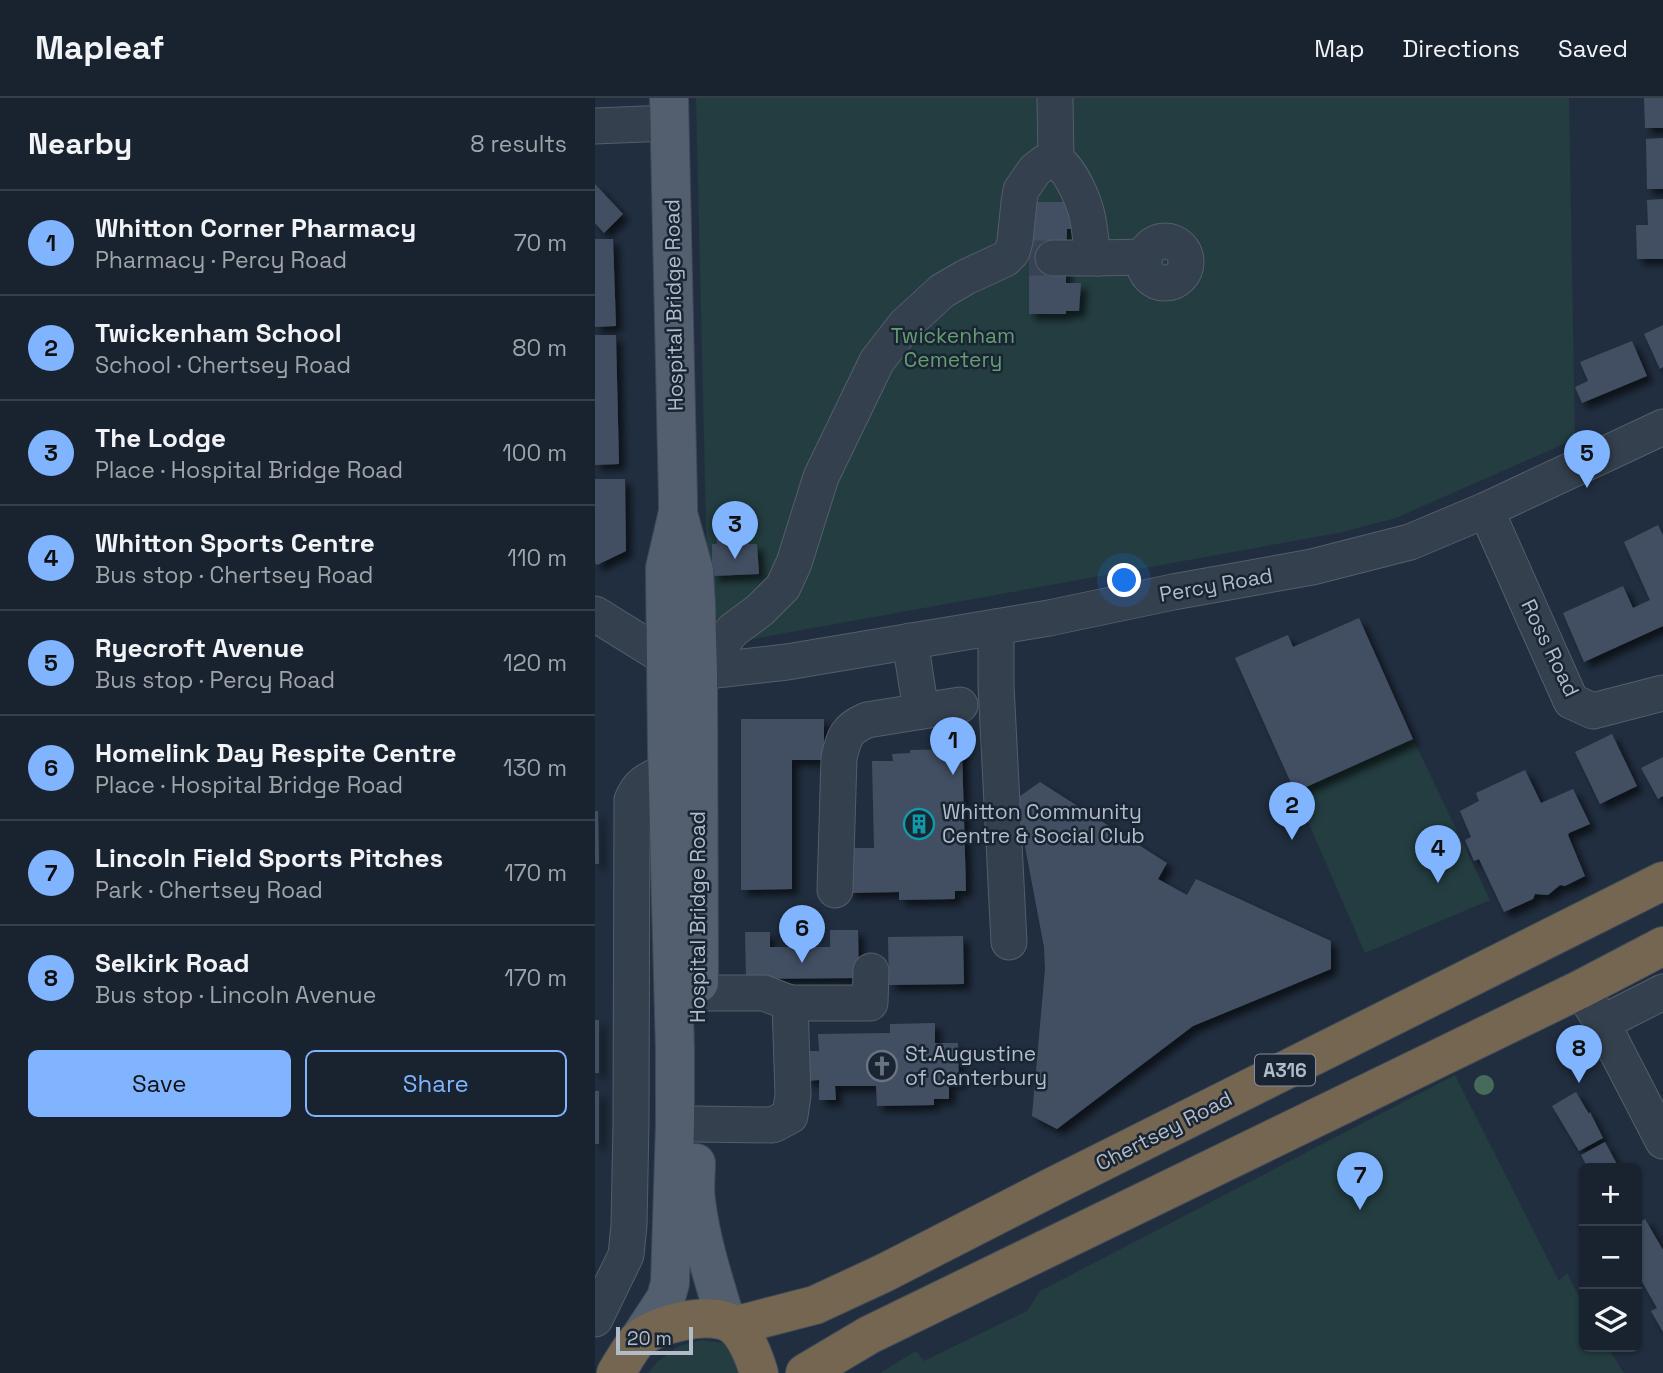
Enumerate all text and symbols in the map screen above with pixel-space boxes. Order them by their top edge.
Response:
text: Mapleaf [35,27,164,69]
text: Map [1314,33,1364,64]
text: Directions [1402,33,1520,64]
text: Saved [1558,33,1628,64]
text: Nearby [28,124,132,163]
text: 8 results [470,129,567,159]
street label: Hospital Bridge Road [658,199,689,411]
text: Whitton Corner Pharmacy [95,211,416,245]
text: 1 [46,228,56,258]
text: 70 m [514,228,567,258]
text: Pharmacy · Percy Road [95,245,347,275]
text: Twickenham School [95,316,342,350]
park label: Twickenham Cemetery [891,322,1015,373]
text: 2 [44,333,58,363]
text: 80 m [512,333,567,363]
text: School · Chertsey Road [95,350,351,380]
text: The Lodge [95,421,226,455]
pin: 5 [1564,430,1610,488]
text: 3 [44,438,58,468]
text: 100 m [502,438,567,468]
text: Place · Hospital Bridge Road [95,455,403,485]
pin: 3 [712,501,758,559]
text: Whitton Sports Centre [95,526,375,560]
text: 4 [44,543,58,573]
text: 110 m [507,543,567,573]
text: Bus stop · Chertsey Road [95,560,373,590]
street label: Percy Road [1157,561,1275,608]
your location [1107,563,1141,597]
street label: Ross Road [1515,595,1586,701]
text: Ryecroft Avenue [95,631,304,665]
text: 5 [44,648,58,678]
text: 120 m [503,648,567,678]
text: Bus stop · Percy Road [95,665,335,695]
pin: 1 [930,717,976,775]
text: Homelink Day Respite Centre [95,736,457,770]
text: 6 [44,753,58,783]
text: 130 m [503,753,567,783]
text: Place · Hospital Bridge Road [95,770,403,800]
pin: 2 [1269,782,1315,840]
place label: Whitton Community Centre & Social Club [942,798,1145,849]
building icon: Whitton Community Centre & Social Club [902,807,936,841]
street label: Hospital Bridge Road [684,811,711,1023]
pin: 4 [1415,825,1461,883]
text: Lincoln Field Sports Pitches [95,841,443,875]
text: 7 [45,858,57,888]
text: 170 m [504,858,567,888]
text: Park · Chertsey Road [95,875,323,905]
pin: 6 [779,905,825,963]
text: Selkirk Road [95,946,250,980]
text: 8 [44,963,58,993]
text: 170 m [504,963,567,993]
text: Bus stop · Lincoln Avenue [95,980,376,1010]
pin: 8 [1556,1025,1602,1083]
place label: St.Augustine of Canterbury [905,1040,1047,1091]
church icon: St.Augustine of Canterbury [865,1049,899,1083]
button: Save [28,1050,291,1117]
button: Share [305,1050,567,1117]
road number: A316 [1255,1054,1315,1086]
street label: Chertsey Road [1091,1085,1237,1177]
pin: 7 [1337,1152,1383,1210]
map controls [1579,1163,1642,1352]
button: + [1579,1163,1642,1226]
button: − [1579,1226,1642,1289]
button: layers [1579,1289,1642,1352]
scale bar [616,1324,693,1356]
text: 20 m [627,1326,672,1351]

